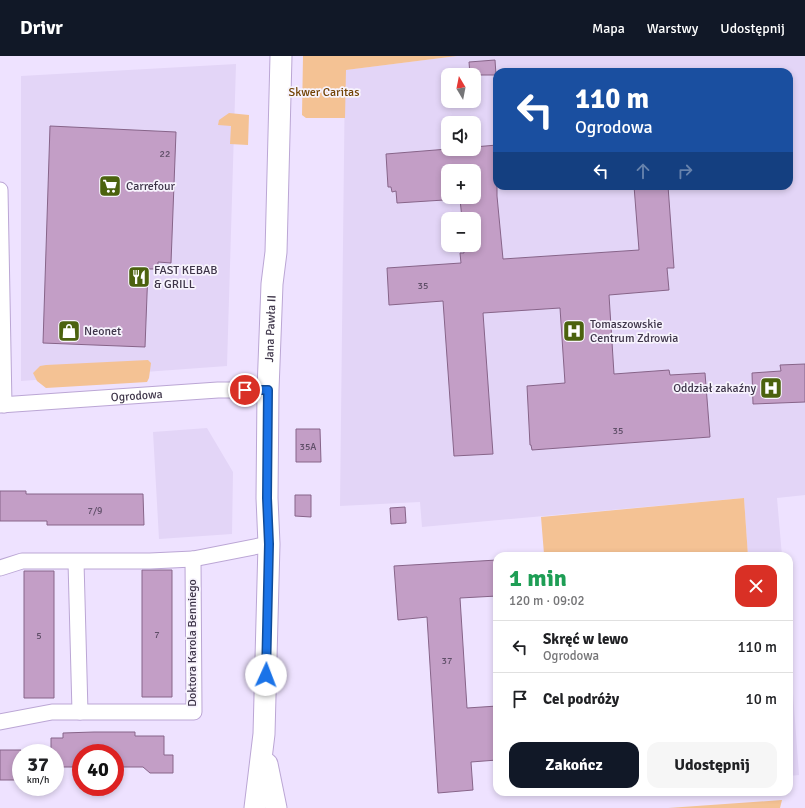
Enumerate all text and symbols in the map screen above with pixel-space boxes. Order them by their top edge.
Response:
text: Drivr [20,16,63,40]
text: Mapa [592,20,625,37]
text: Warstwy [647,20,698,37]
text: Udostępnij [720,20,785,37]
north arrow [441,68,481,108]
map controls [441,68,481,252]
text: 110 m [575,82,649,116]
icon: left [509,84,561,136]
park label: Skwer Caritas [289,85,359,100]
button: sound [441,116,481,156]
text: Ogrodowa [575,116,653,138]
house number: 22 [160,148,170,160]
icon: left [590,160,612,182]
icon: ahead [632,160,654,182]
icon: right [674,160,696,182]
button: + [441,164,481,204]
supermarket icon: Carrefour [97,173,123,199]
place label: Carrefour [126,179,176,194]
button: − [441,212,481,252]
place label: FAST KEBAB & GRILL [154,263,218,292]
restaurant icon: FAST KEBAB & GRILL [126,264,152,290]
house number: 35 [418,280,428,292]
street label: Jana Pawła II [262,295,280,363]
place label: Tomaszowskie Centrum Zdrowia [590,317,678,346]
shop icon: Neonet [56,318,82,344]
hospital icon: Tomaszowskie Centrum Zdrowia [561,318,587,344]
place label: Neonet [84,324,121,339]
pin [228,373,262,407]
hospital icon: Oddział zakaźny [758,375,784,401]
icon: arrive [234,379,256,401]
place label: Oddział zakaźny [673,381,756,396]
street label: Ogrodowa [110,387,163,405]
house number: 35 [613,425,623,437]
house number: 35A [300,441,316,453]
house number: 7/9 [87,505,103,517]
text: 1 min [509,563,567,593]
button: close [735,565,777,607]
street label: Doktora Karola Benniego [185,579,200,707]
text: 120 m · 09:02 [509,593,585,609]
house number: 7 [154,629,160,641]
house number: 5 [36,630,42,642]
text: Skręć w lewo [543,630,628,648]
icon: left [509,636,531,658]
text: 110 m [737,638,777,656]
text: Ogrodowa [543,648,599,664]
position arrow [245,654,287,696]
house number: 37 [442,655,452,667]
icon: arrive [509,688,531,710]
text: Cel podróży [543,690,619,708]
text: 10 m [746,690,777,708]
button: Zakończ [509,742,639,788]
button: Udostępnij [647,742,777,788]
speed limit sign: 40 [72,744,124,796]
text: 37 [27,752,49,777]
text: km/h [27,774,49,786]

